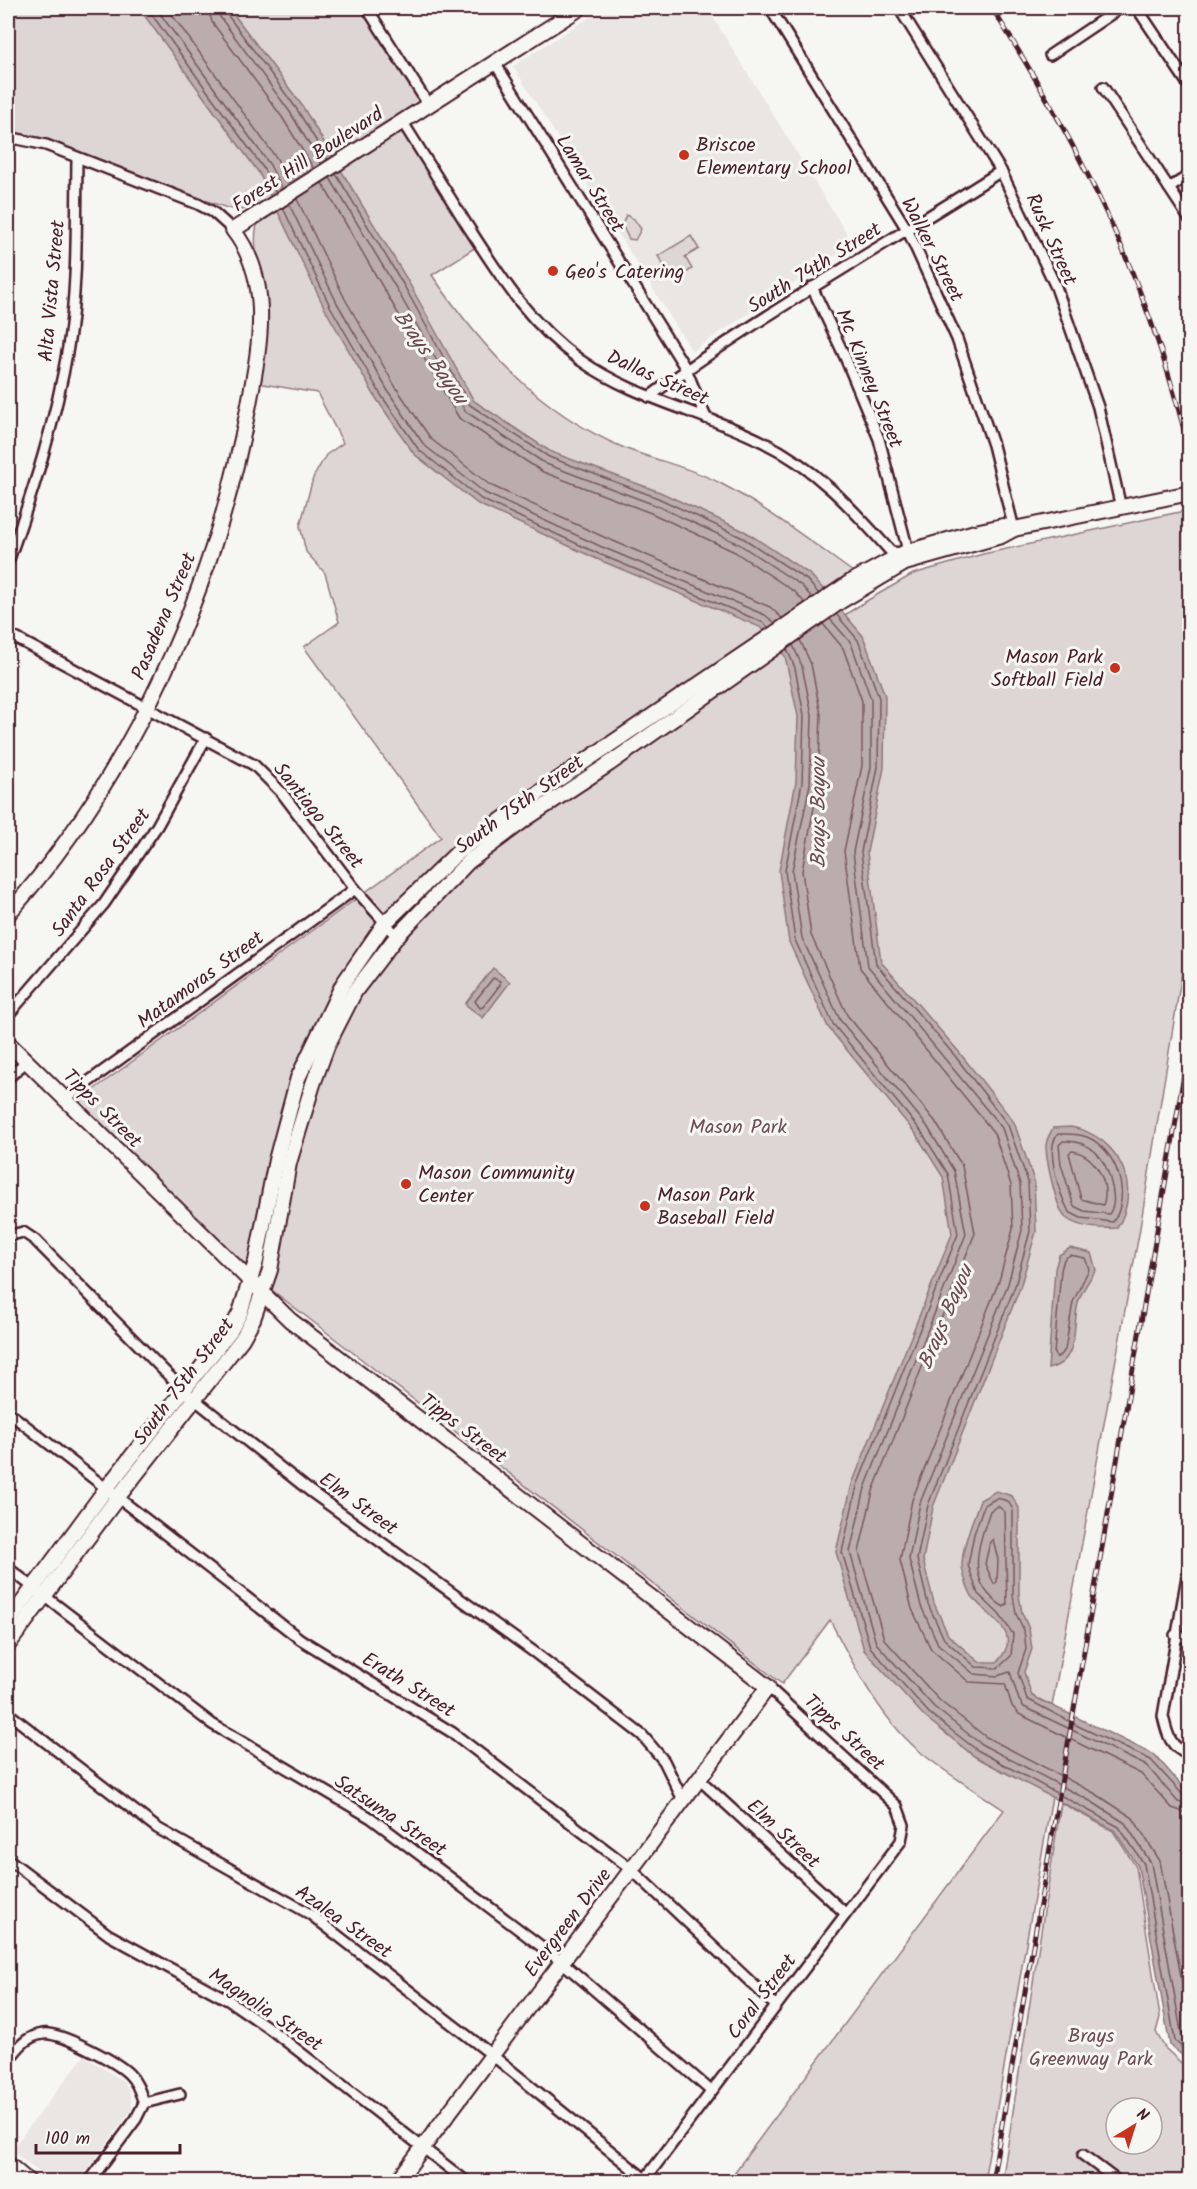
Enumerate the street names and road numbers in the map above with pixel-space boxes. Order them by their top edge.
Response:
street label: Forest Hill Boulevard [226,99,391,222]
street label: Lamar Street [546,129,632,240]
street label: Rusk Street [1016,189,1085,291]
street label: Walker Street [891,192,971,308]
street label: South 74th Street [742,214,889,323]
street label: Alta Vista Street [31,219,75,363]
street label: Mc Kinney Street [826,304,911,453]
street label: Dallas Street [601,342,714,416]
street label: Pasadena Street [124,548,206,686]
street label: South 75th Street [449,748,592,864]
street label: Santiago Street [264,756,371,877]
street label: Santa Rosa Street [44,802,160,945]
street label: Matamoras Street [131,923,272,1038]
street label: Tipps Street [54,1062,149,1157]
street label: South 75th Street [126,1311,244,1453]
street label: Tipps Street [412,1386,513,1473]
street label: Elm Street [312,1465,404,1545]
street label: Erath Street [355,1644,461,1727]
street label: Tipps Street [795,1687,892,1780]
street label: Satsuma Street [327,1767,453,1866]
street label: Elm Street [738,1792,827,1877]
street label: Evergreen Drive [517,1862,621,1985]
street label: Azalea Street [288,1877,398,1968]
street label: Coral Street [720,1947,806,2047]
street label: Magnolia Street [201,1960,329,2061]

